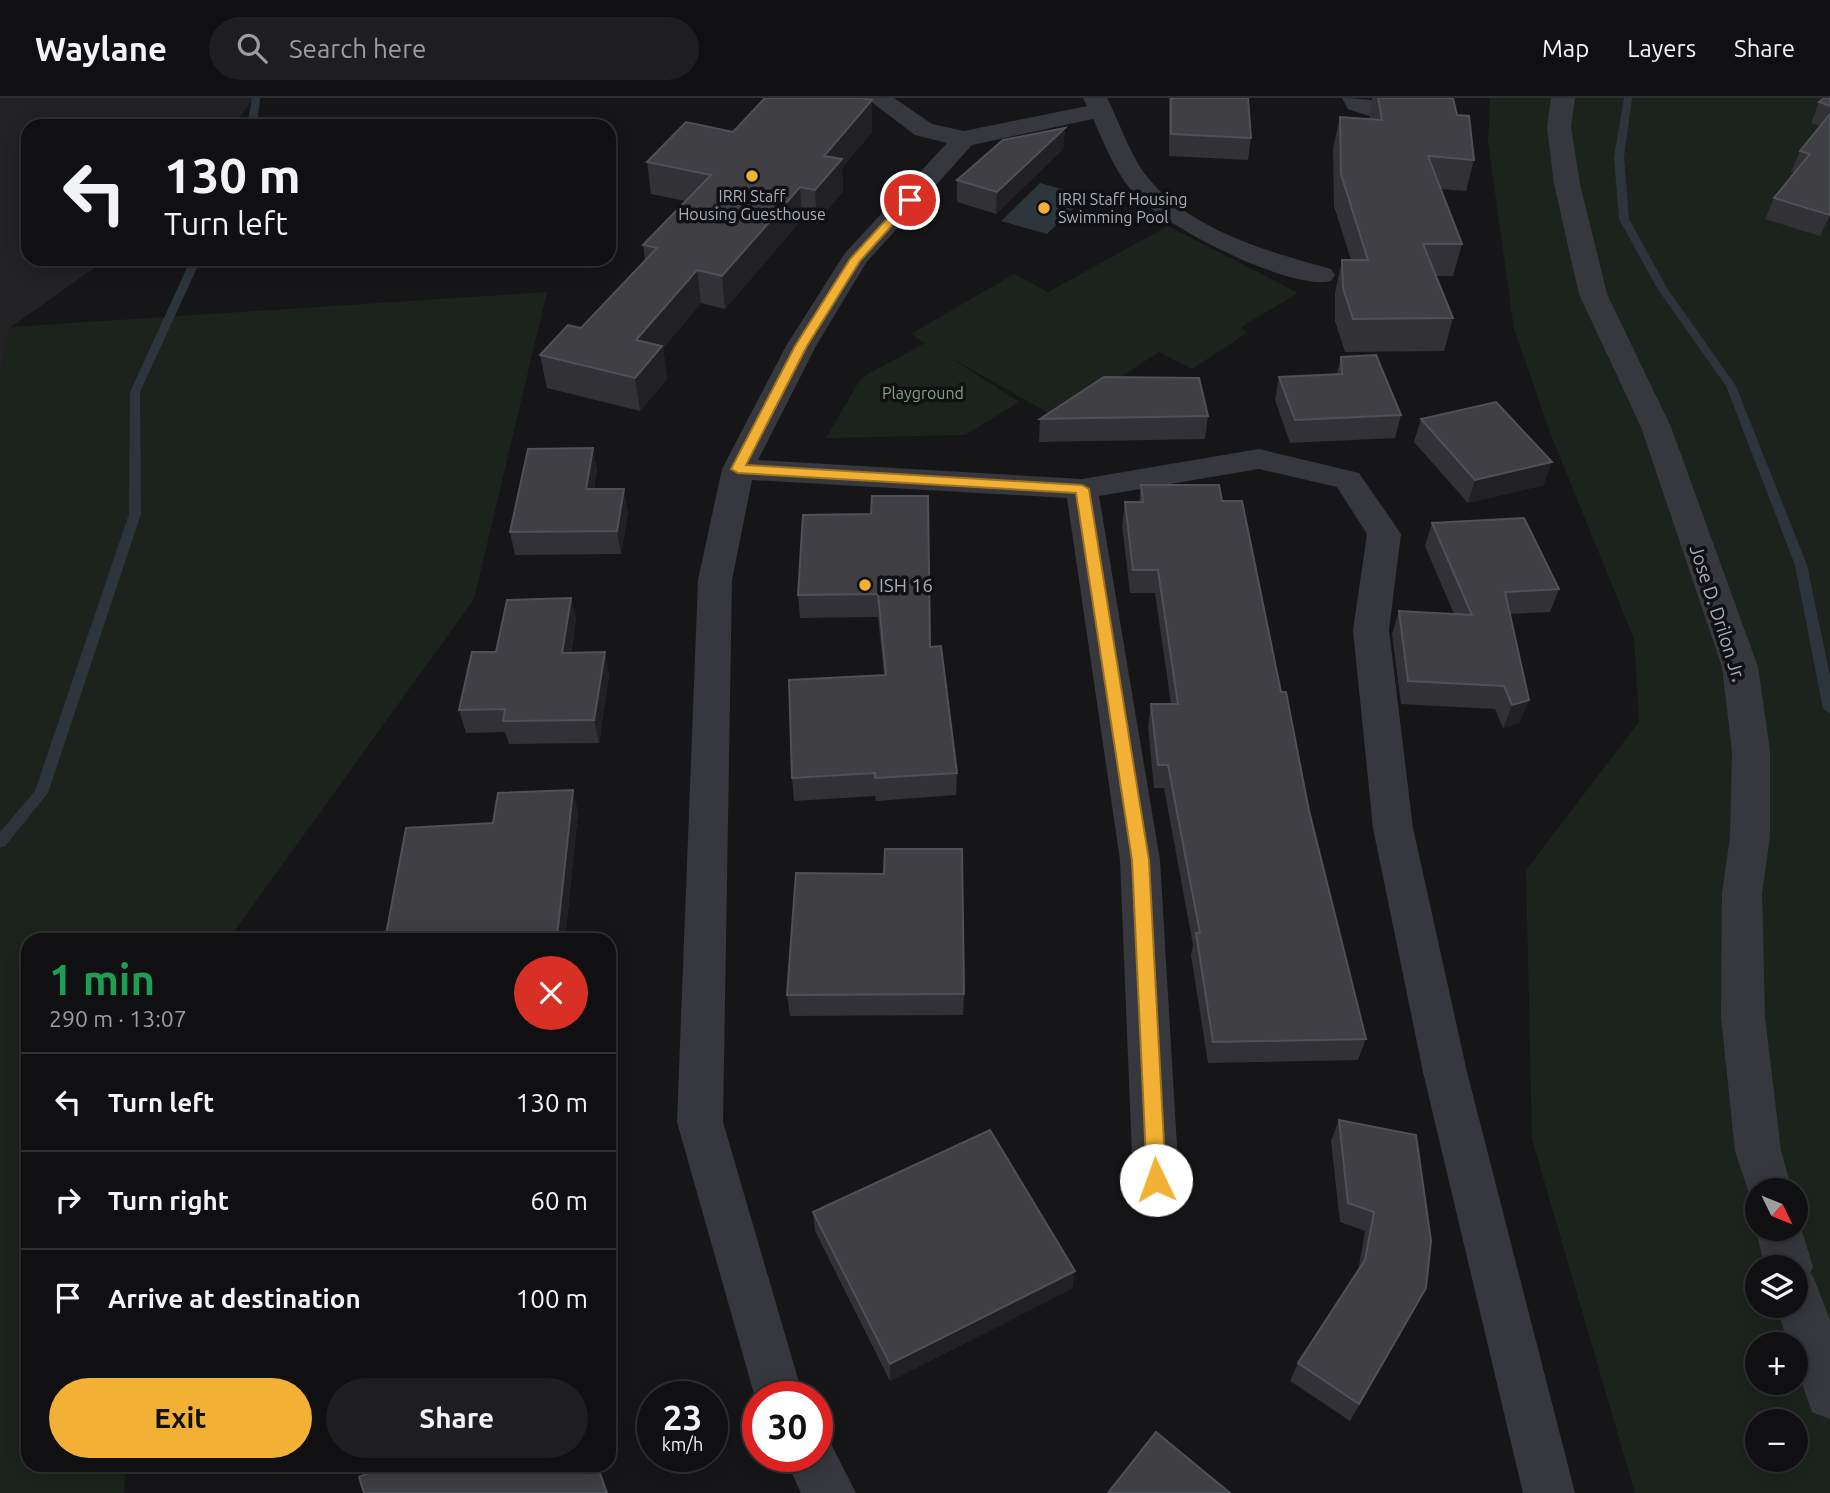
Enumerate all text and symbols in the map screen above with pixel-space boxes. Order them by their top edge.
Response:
search box [209,17,699,80]
icon: search [233,29,271,67]
text: Waylane [35,30,167,67]
text: Search here [289,34,426,63]
text: Map [1542,35,1589,62]
text: Layers [1627,35,1696,62]
text: Share [1734,35,1795,62]
icon: left [49,147,140,238]
text: 130 m [164,147,301,202]
marker: IRRI Staff Housing Guesthouse [744,168,760,184]
pin [880,170,940,230]
icon: arrive [891,181,929,219]
place label: IRRI Staff Housing Guesthouse [678,187,826,223]
place label: IRRI Staff Housing Swimming Pool [1058,190,1187,226]
marker: IRRI Staff Housing Swimming Pool [1036,200,1052,216]
text: Turn left [164,205,288,241]
park label: Playground [882,384,964,402]
street label: Jose D. Drilon Jr. [1686,542,1750,684]
place label: ISH 16 [879,574,933,596]
marker: ISH 16 [857,577,873,593]
text: 1 min [49,956,155,1003]
button: close [514,956,588,1030]
text: 290 m · 13:07 [49,1006,187,1031]
icon: left [49,1083,87,1121]
text: Turn left [108,1088,214,1117]
text: 130 m [516,1088,588,1117]
position arrow [1119,1143,1193,1217]
north arrow [1745,1178,1808,1241]
map controls [1745,1178,1808,1472]
icon: right [49,1181,87,1219]
text: Turn right [108,1186,229,1215]
text: 60 m [530,1186,588,1215]
button: layers [1745,1255,1808,1318]
icon: arrive [49,1279,87,1317]
text: Arrive at destination [108,1284,361,1313]
text: 100 m [516,1284,588,1313]
button: + [1745,1332,1808,1395]
button: Exit [49,1378,312,1458]
button: Share [326,1378,588,1458]
speed limit sign: 30 [742,1381,833,1472]
text: 23 [663,1397,702,1437]
button: − [1745,1409,1808,1472]
text: km/h [662,1434,703,1454]

